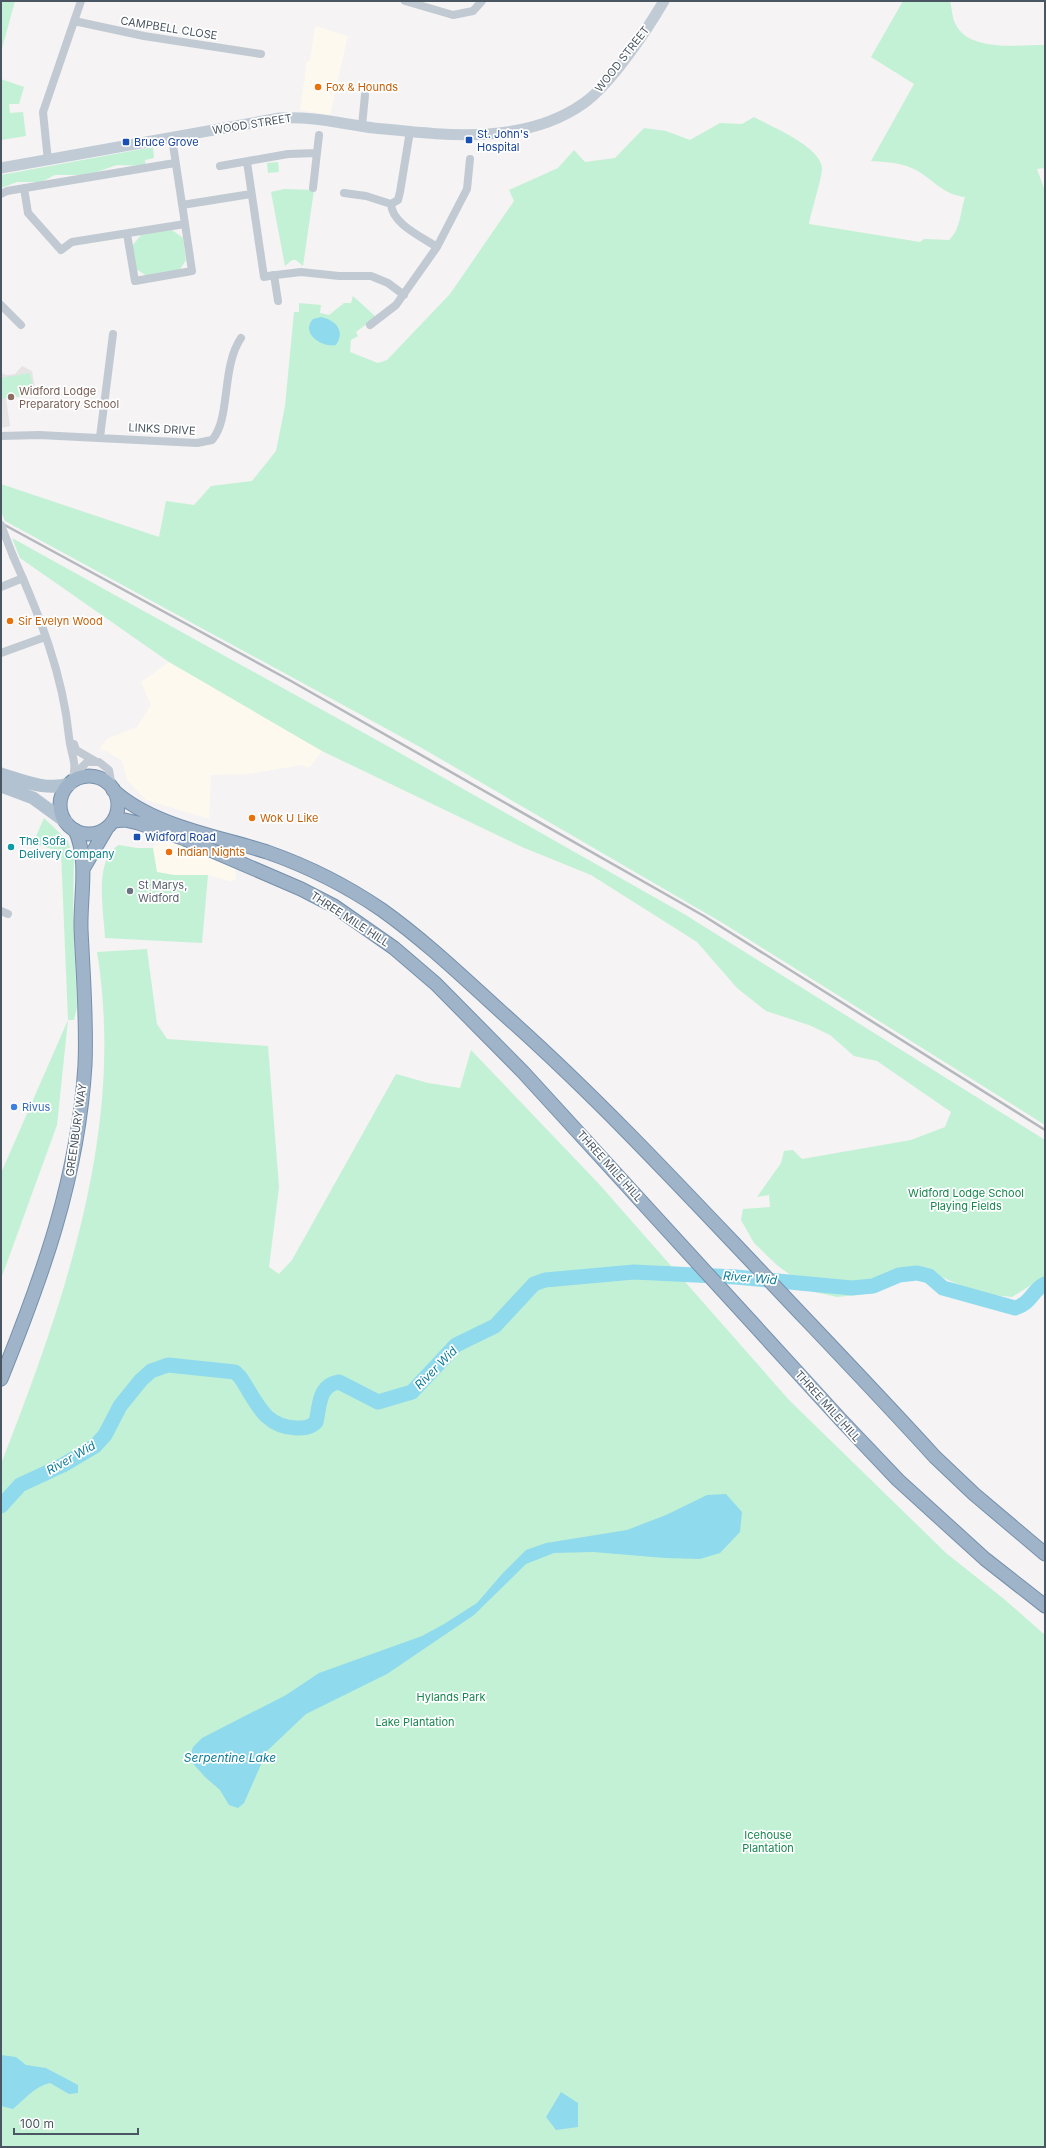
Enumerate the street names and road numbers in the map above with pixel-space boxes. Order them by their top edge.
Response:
street label: CAMPBELL CLOSE [120,13,218,43]
street label: WOOD STREET [592,23,652,95]
street label: WOOD STREET [211,111,293,137]
street label: LINKS DRIVE [128,420,196,438]
street label: THREE MILE HILL [308,888,392,950]
street label: GREENBURY WAY [63,1082,90,1178]
street label: THREE MILE HILL [574,1127,646,1205]
street label: THREE MILE HILL [792,1367,864,1445]

